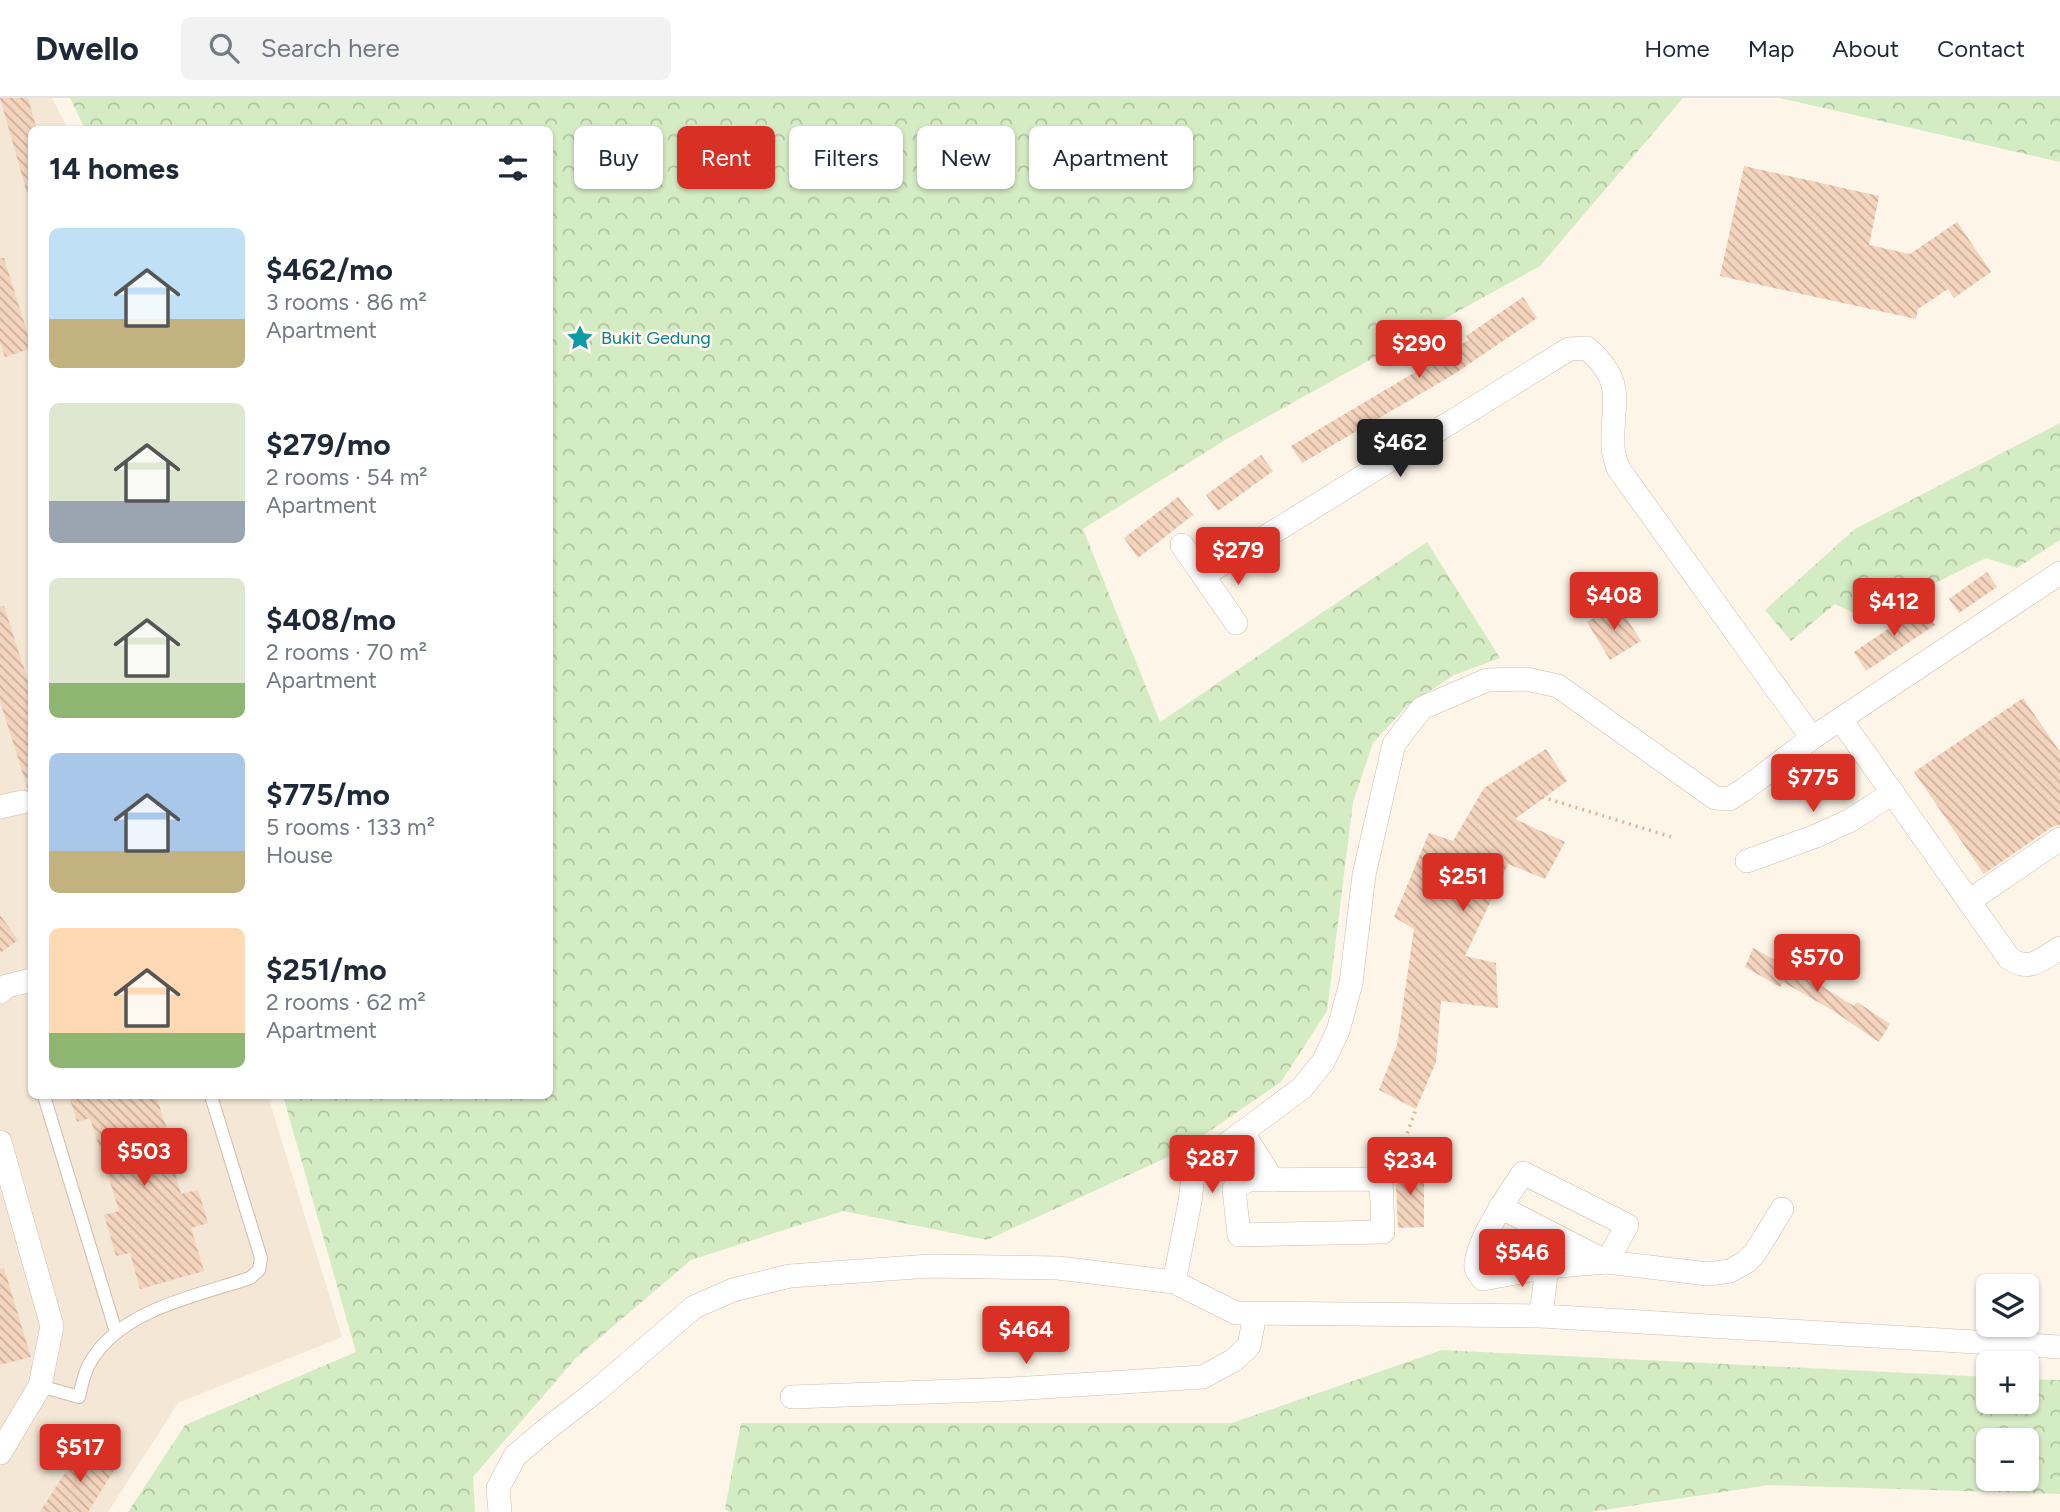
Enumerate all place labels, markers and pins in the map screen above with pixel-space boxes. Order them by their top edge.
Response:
pin: $290 [1378,320,1460,380]
place icon: Bukit Gedung [565,323,595,353]
place label: Bukit Gedung [601,327,711,349]
pin: $462 [1359,420,1441,479]
pin: $279 [1197,528,1279,587]
pin: $408 [1573,573,1655,632]
pin: $412 [1853,578,1935,638]
pin: $775 [1772,754,1854,814]
pin: $251 [1422,854,1504,913]
pin: $570 [1776,934,1858,994]
pin: $503 [103,1128,185,1188]
pin: $287 [1171,1136,1253,1195]
pin: $234 [1369,1138,1451,1197]
pin: $546 [1481,1230,1563,1289]
pin: $464 [985,1306,1067,1366]
pin: $517 [39,1424,121,1484]

